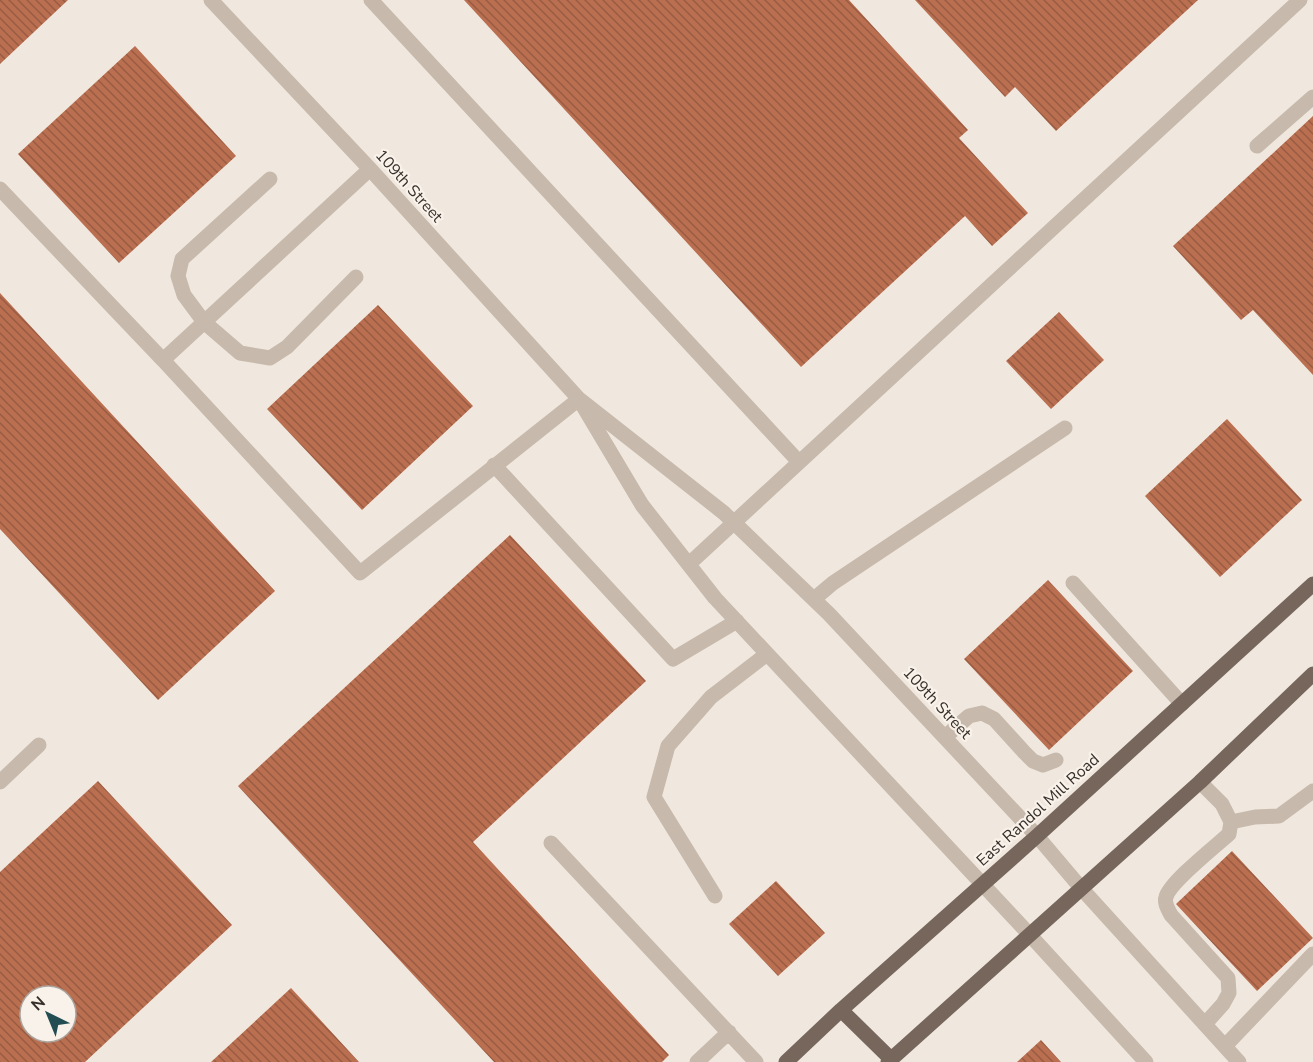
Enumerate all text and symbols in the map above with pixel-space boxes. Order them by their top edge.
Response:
street label: 109th Street [370,145,448,228]
street label: 109th Street [898,662,976,744]
street label: East Randol Mill Road [972,749,1104,871]
north arrow [18,984,78,1044]
text: N [27,992,50,1016]

